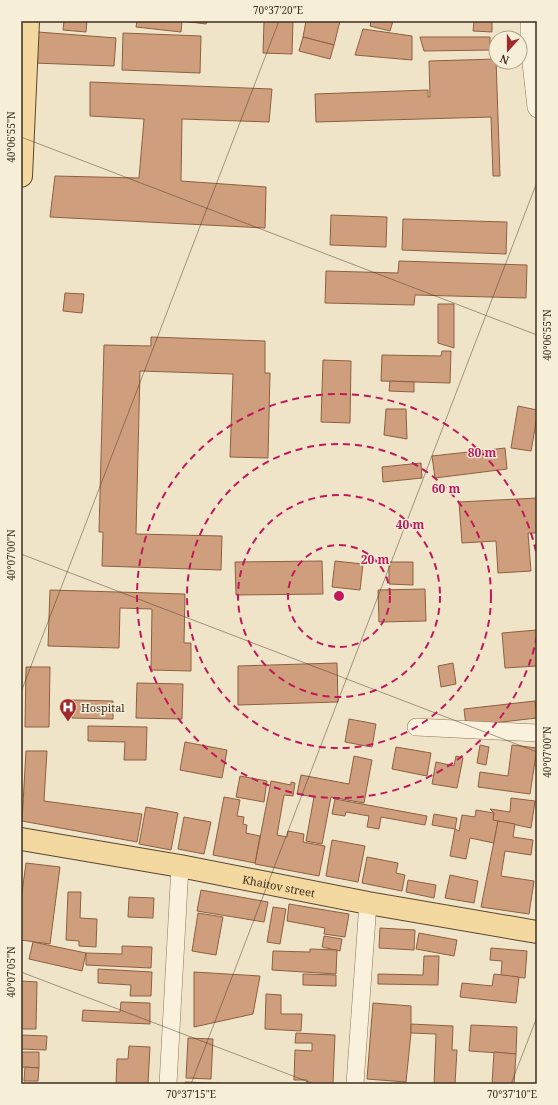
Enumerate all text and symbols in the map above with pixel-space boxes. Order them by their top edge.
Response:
text: 70°37'20"E [253,3,303,17]
north arrow [488,30,528,70]
text: N [497,51,511,68]
text: 40°06'55"N [4,111,18,163]
text: 40°06'55"N [540,309,554,361]
text: 80 m [468,444,496,461]
text: 60 m [432,480,460,497]
text: 40 m [396,516,424,533]
text: 40°07'00"N [4,529,18,581]
text: 20 m [361,551,389,568]
centre of rings [332,589,346,603]
hospital icon: Hospital [58,697,78,722]
place label: Hospital [81,700,125,715]
text: 40°07'00"N [540,726,554,778]
street label: Khaitov street [241,871,317,900]
text: 40°07'05"N [4,946,18,998]
text: 70°37'15"E [166,1087,216,1101]
text: 70°37'10"E [487,1087,537,1101]

